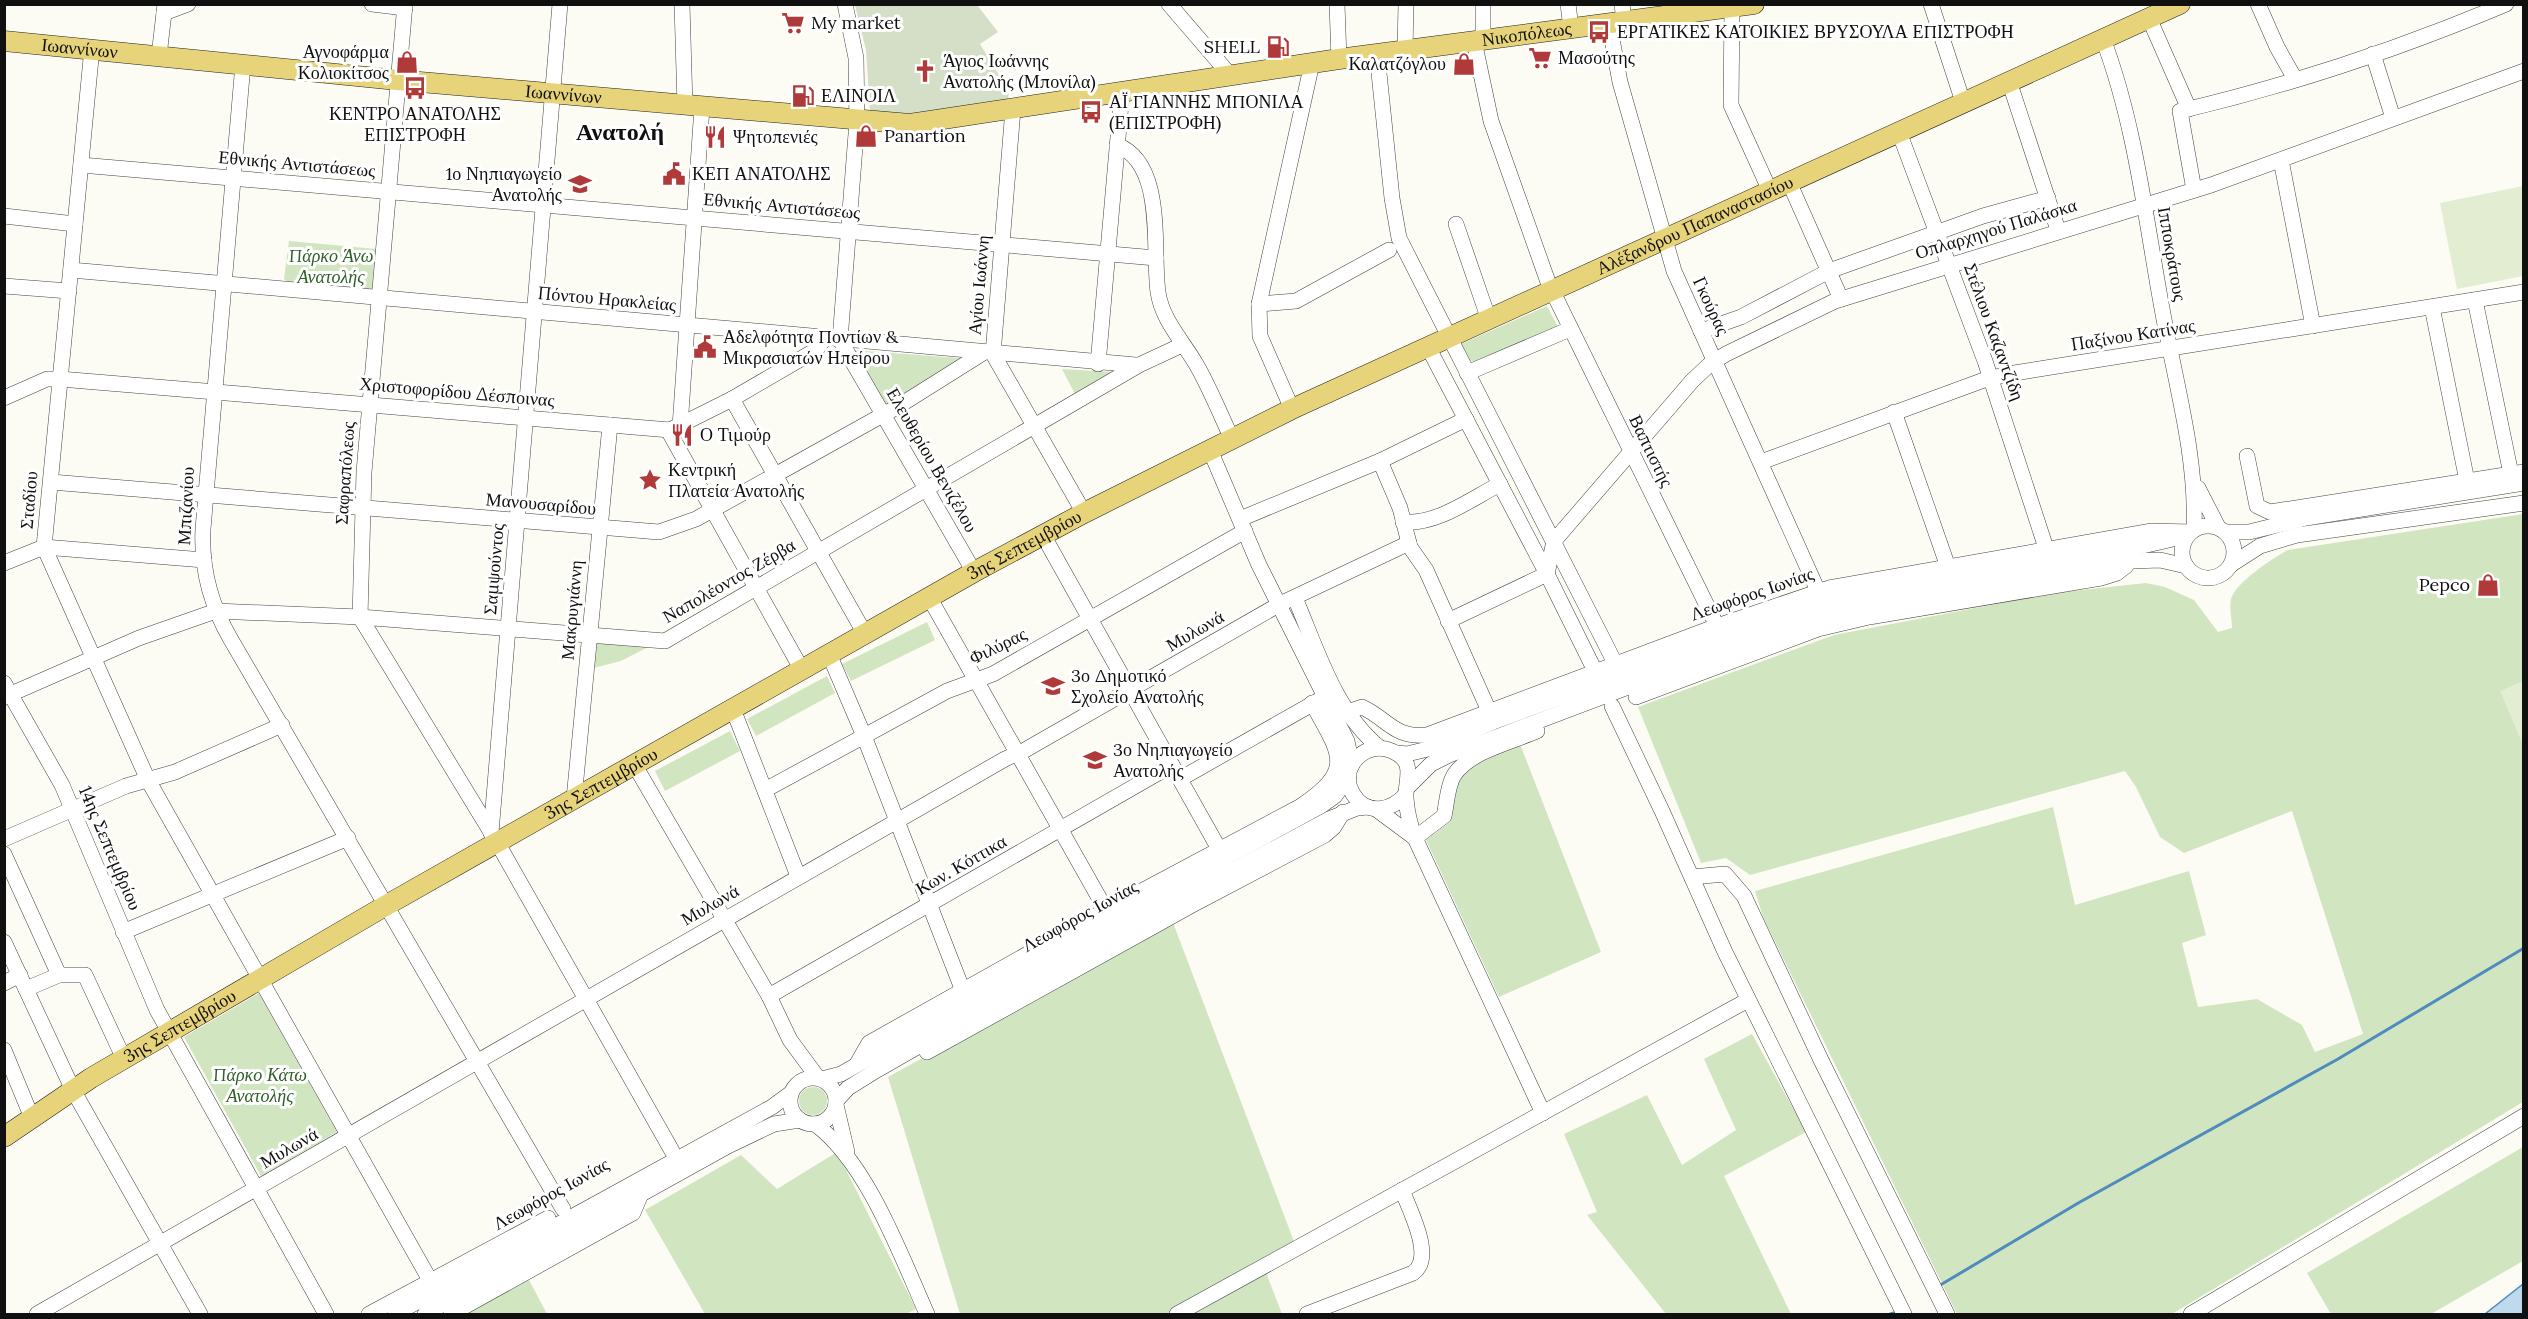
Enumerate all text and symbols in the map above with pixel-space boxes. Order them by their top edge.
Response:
supermarket icon: My market [780,10,806,36]
place label: My market [811,11,901,34]
street label: Νικοπόλεως [1480,16,1573,51]
bus stop icon: ΕΡΓΑΤΙΚΕΣ ΚΑΤΟΙΚΙΕΣ ΒΡΥΣΟΥΛΑ ΕΠΙΣΤΡΟΦΗ [1586,19,1612,45]
place label: ΕΡΓΑΤΙΚΕΣ ΚΑΤΟΙΚΙΕΣ ΒΡΥΣΟΥΛΑ ΕΠΙΣΤΡΟΦΗ [1617,20,2014,43]
street label: Ιωαννίνων [40,33,119,63]
fuel station icon: SHELL [1265,34,1291,60]
place label: SHELL [1204,35,1261,58]
place label: Αγνοφάρμα Κολιοκίτσος [298,40,390,84]
supermarket icon: Μασούτης [1527,45,1553,71]
place label: Μασούτης [1558,46,1635,69]
shop icon: Αγνοφάρμα Κολιοκίτσος [394,49,420,75]
place label: Άγιος Ιωάννης Ανατολής (Μπονίλα) [943,49,1096,93]
shop icon: Καλατζόγλου [1451,51,1477,77]
place label: Καλατζόγλου [1348,52,1446,75]
church icon: Άγιος Ιωάννης Ανατολής (Μπονίλα) [912,58,938,84]
bus stop icon: ΚΕΝΤΡΟ ΑΝΑΤΟΛΗΣ ΕΠΙΣΤΡΟΦΗ [402,75,428,101]
street label: Ιωαννίνων [524,79,603,109]
fuel station icon: ΕΛΙΝΟΙΛ [790,83,816,109]
place label: ΕΛΙΝΟΙΛ [821,84,896,107]
place label: ΑΪ ΓΙΑΝΝΗΣ ΜΠΟΝΙΛΑ (ΕΠΙΣΤΡΟΦΗ) [1109,90,1304,134]
bus stop icon: ΑΪ ΓΙΑΝΝΗΣ ΜΠΟΝΙΛΑ (ΕΠΙΣΤΡΟΦΗ) [1078,99,1104,125]
place label: ΚΕΝΤΡΟ ΑΝΑΤΟΛΗΣ ΕΠΙΣΤΡΟΦΗ [329,102,501,146]
district label: Ανατολή [576,116,664,147]
shop icon: Panartion [853,123,879,149]
restaurant icon: Ψητοπενιές [702,124,728,150]
place label: Panartion [884,124,966,147]
place label: Ψητοπενιές [733,125,818,148]
street label: Εθνικής Αντιστάσεως [218,145,376,182]
public building icon: ΚΕΠ ΑΝΑΤΟΛΗΣ [661,161,687,187]
place label: 1ο Νηπιαγωγείο Ανατολής [446,162,562,206]
place label: ΚΕΠ ΑΝΑΤΟΛΗΣ [692,162,831,185]
street label: Αλέξανδρου Παπαναστασίου [1593,170,1797,280]
school or university icon: 1ο Νηπιαγωγείο Ανατολής [567,171,593,197]
street label: Εθνικής Αντιστάσεως [703,187,861,224]
street label: Οπλαρχηγού Παλάσκα [1912,193,2080,264]
street label: Ιπποκράτους [2153,205,2192,303]
street label: Αγίου Ιωάννη [963,234,994,336]
park label: Πάρκο Άνω Ανατολής [289,244,373,288]
street label: Στέλιου Καζαντζίδη [1959,260,2030,404]
street label: Γκούρας [1688,273,1735,339]
street label: Πόντου Ηρακλείας [537,281,677,316]
street label: Παξίνου Κατίνας [2069,313,2197,356]
place label: Αδελφότητα Ποντίων & Μικρασιατών Ηπείρου [723,325,899,369]
public building icon: Αδελφότητα Ποντίων & Μικρασιατών Ηπείρου [692,334,718,360]
street label: Χριστοφορίδου Δέσποινας [358,372,556,411]
street label: Ελευθερίου Βενιζέλου [882,383,983,536]
street label: Βαπτιστής [1624,411,1679,491]
street label: Σαφραπόλεως [329,421,360,525]
restaurant icon: Ο Τιμούρ [669,422,695,448]
place label: Ο Τιμούρ [700,423,771,446]
place label: Κεντρική Πλατεία Ανατολής [668,458,804,502]
street label: Μπιζανίου [172,466,199,546]
place icon: Κεντρική Πλατεία Ανατολής [637,467,663,493]
street label: Σταδίου [15,470,42,530]
street label: Μανουσαρίδου [485,487,597,520]
street label: 3ης Σεπτεμβρίου [963,504,1085,585]
street label: Σαμψούντος [478,522,509,616]
street label: Ναπολέοντος Ζέρβα [658,533,800,628]
street label: Μακρυγιάννη [556,559,587,661]
street label: Λεωφόρος Ιωνίας [1687,562,1817,625]
shop icon: Pepco [2475,572,2501,598]
place label: Pepco [2419,573,2470,596]
street label: Μυλωνά [1162,605,1228,656]
street label: Φιλύρας [965,622,1030,669]
place label: 3ο Δημοτικό Σχολείο Ανατολής [1071,664,1204,708]
school or university icon: 3ο Δημοτικό Σχολείο Ανατολής [1040,673,1066,699]
place label: 3ο Νηπιαγωγείο Ανατολής [1113,738,1233,782]
street label: 3ης Σεπτεμβρίου [540,742,662,824]
school or university icon: 3ο Νηπιαγωγείο Ανατολής [1082,747,1108,773]
street label: 14ης Σεπτεμβρίου [74,782,147,913]
street label: Κων. Κόττικα [911,829,1011,900]
street label: Λεωφόρος Ιωνίας [1018,874,1142,957]
street label: Μυλωνά [677,879,743,930]
street label: 3ης Σεπτεμβρίου [119,984,240,1068]
park label: Πάρκο Κάτω Ανατολής [213,1063,307,1107]
street label: Μυλωνά [256,1122,322,1173]
street label: Λεωφόρος Ιωνίας [489,1152,613,1235]

